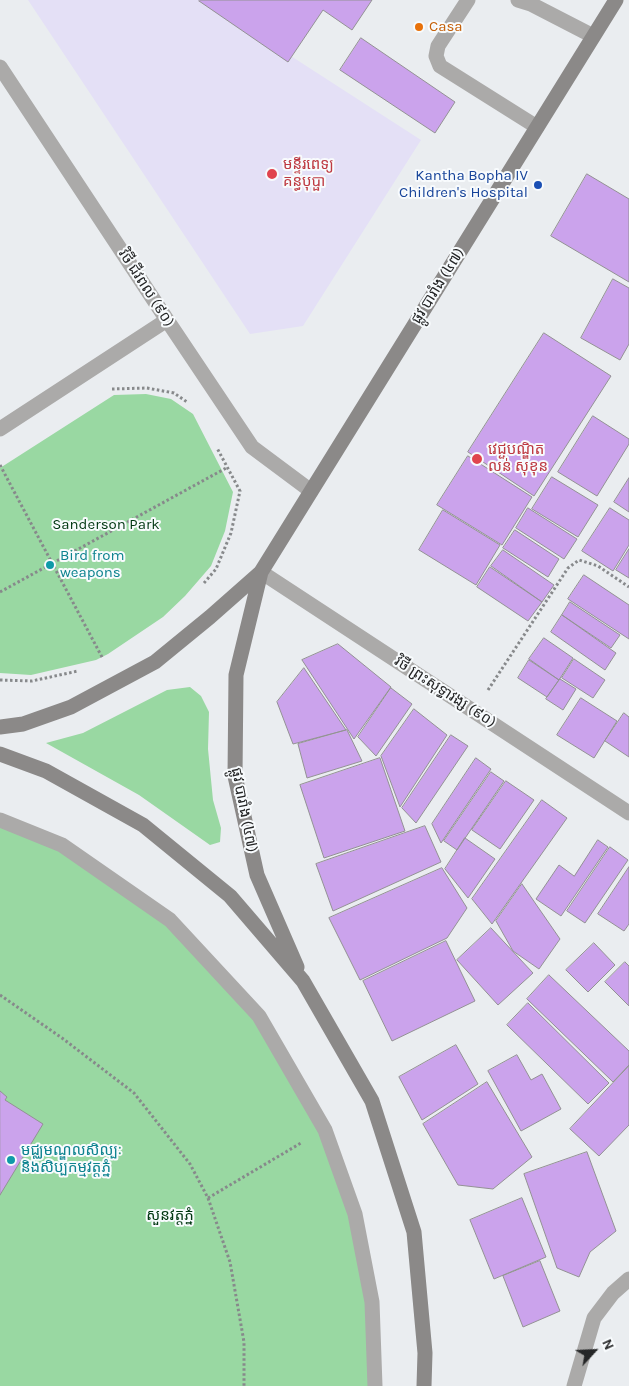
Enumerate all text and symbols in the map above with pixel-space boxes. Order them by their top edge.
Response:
place label: Casa [429,18,463,36]
marker: Casa [413,21,425,33]
place label: មន្ទីរពេទ្យ គន្ធបុប្ផា [283,156,334,191]
marker: មន្ទីរពេទ្យ គន្ធបុប្ផា [265,167,279,181]
place label: Kantha Bopha IV Children's Hospital [399,167,528,202]
marker: Kantha Bopha IV Children's Hospital [532,179,544,191]
street label: ផ្លូវ បារាំង (៤៧) [408,245,468,327]
street label: វិថី ជីវពល (៩០) [114,246,178,330]
place label: វេជ្ជបណ្ឌិត លន់ សុខុន [488,441,548,476]
marker: វេជ្ជបណ្ឌិត លន់ សុខុន [470,452,484,466]
park label: Sanderson Park [52,516,160,534]
place label: Bird from weapons [60,547,124,582]
marker: Bird from weapons [44,559,56,571]
street label: វិថី ព្រះសុទ្ធាវង្ស (៩០) [391,652,499,732]
street label: ផ្លូវ បារាំង (៤៧) [227,766,261,854]
place label: មជ្ឈមណ្ឌលសិល្បៈ និងសិប្បកម្មវត្តភ្នំ [21,1142,122,1177]
marker: មជ្ឈមណ្ឌលសិល្បៈ និងសិប្បកម្មវត្តភ្នំ [5,1154,17,1166]
park label: សួនវត្ដភ្នំ [146,1207,194,1225]
north arrow [569,1326,619,1376]
text: N [598,1336,618,1353]

